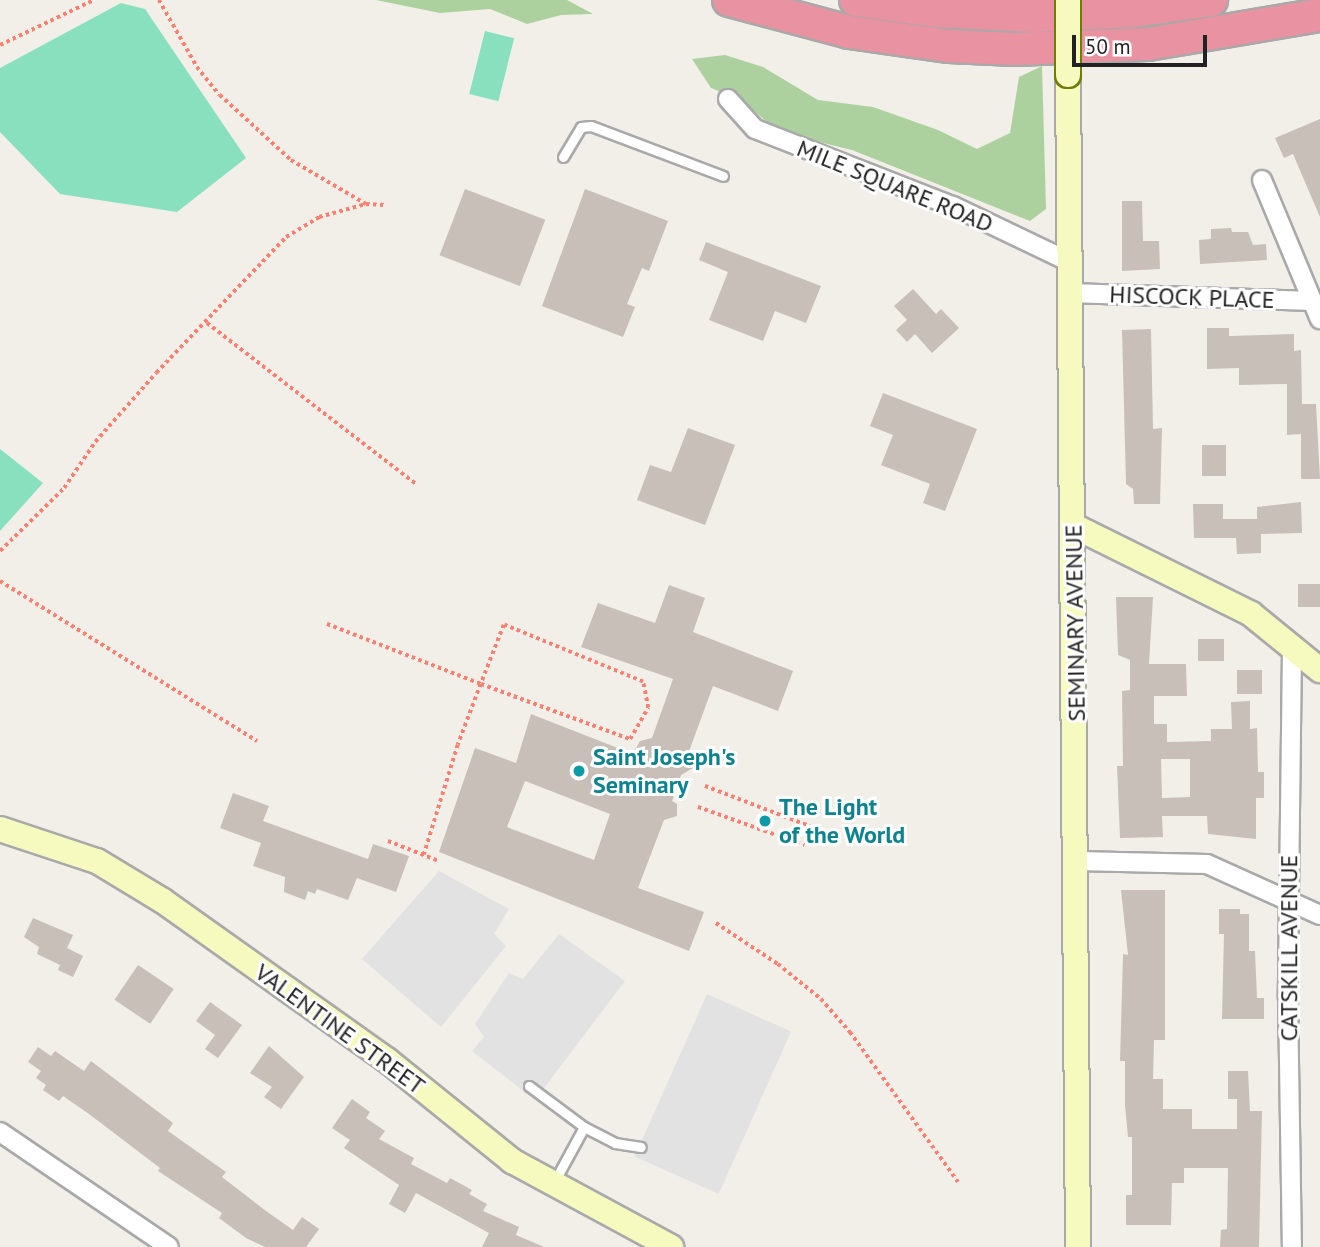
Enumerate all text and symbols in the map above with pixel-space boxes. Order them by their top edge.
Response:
scale bar [1075,21,1210,65]
text: 50 m [1085,33,1131,60]
street label: MILE SQUARE ROAD [793,134,997,238]
street label: HISCOCK PLACE [1109,280,1275,314]
street label: SEMINARY AVENUE [1059,523,1091,723]
place label: Saint Joseph's Seminary [593,743,735,799]
marker: Saint Joseph's Seminary [571,763,587,779]
place label: The Light of the World [779,793,906,849]
marker: The Light of the World [757,813,773,829]
street label: CATSKILL AVENUE [1275,854,1303,1042]
street label: VALENTINE STREET [249,958,431,1100]

